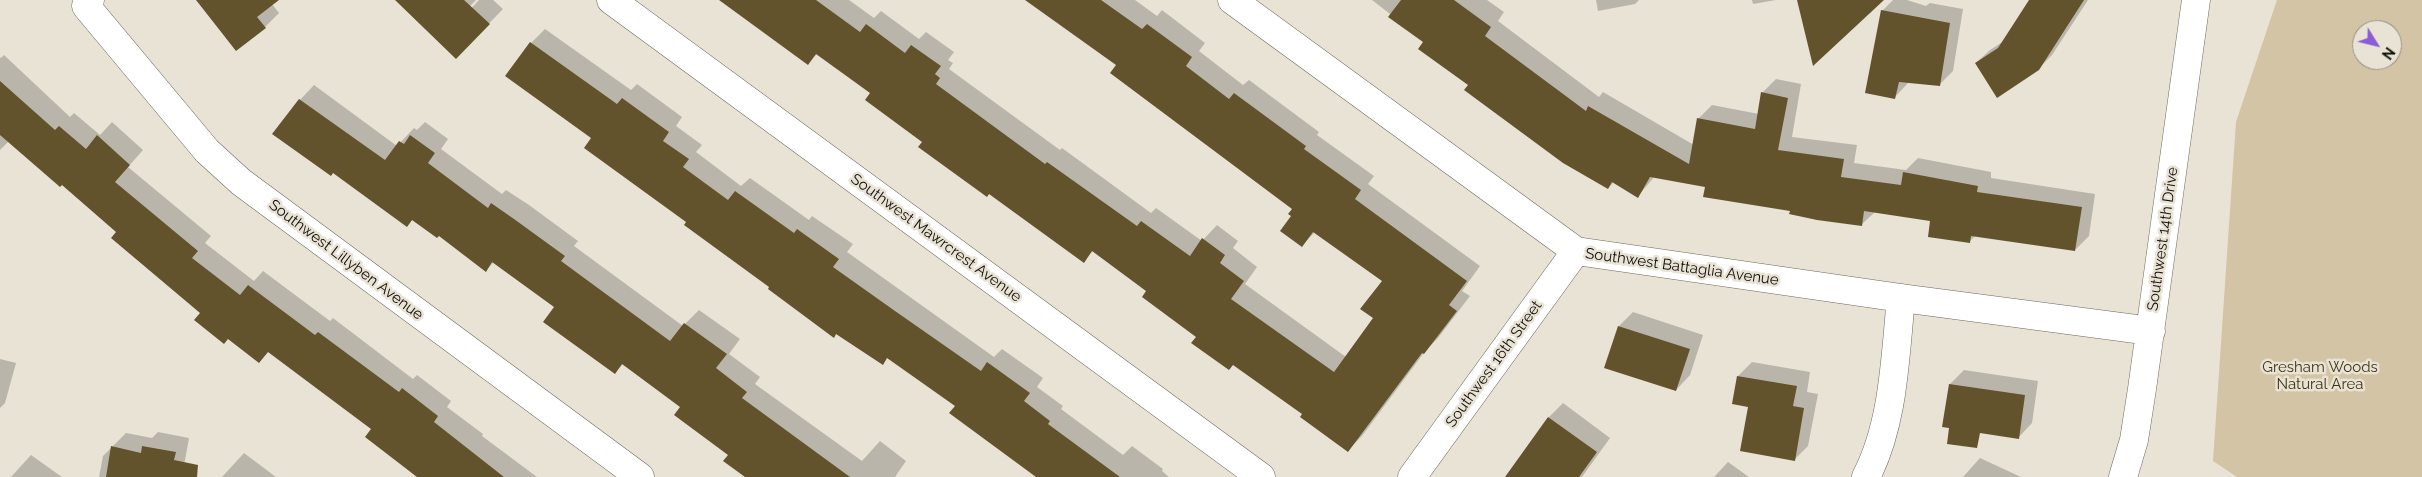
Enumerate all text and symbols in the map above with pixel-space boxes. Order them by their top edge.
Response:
north arrow [2352,20,2402,70]
text: N [2379,44,2398,62]
street label: Southwest 14th Drive [2144,166,2182,312]
street label: Southwest Mawrcrest Avenue [847,170,1025,306]
street label: Southwest Lillyben Avenue [265,196,427,324]
street label: Southwest Battaglia Avenue [1584,245,1780,289]
street label: Southwest 16th Street [1442,297,1546,431]
park label: Gresham Woods Natural Area [2262,358,2378,393]

